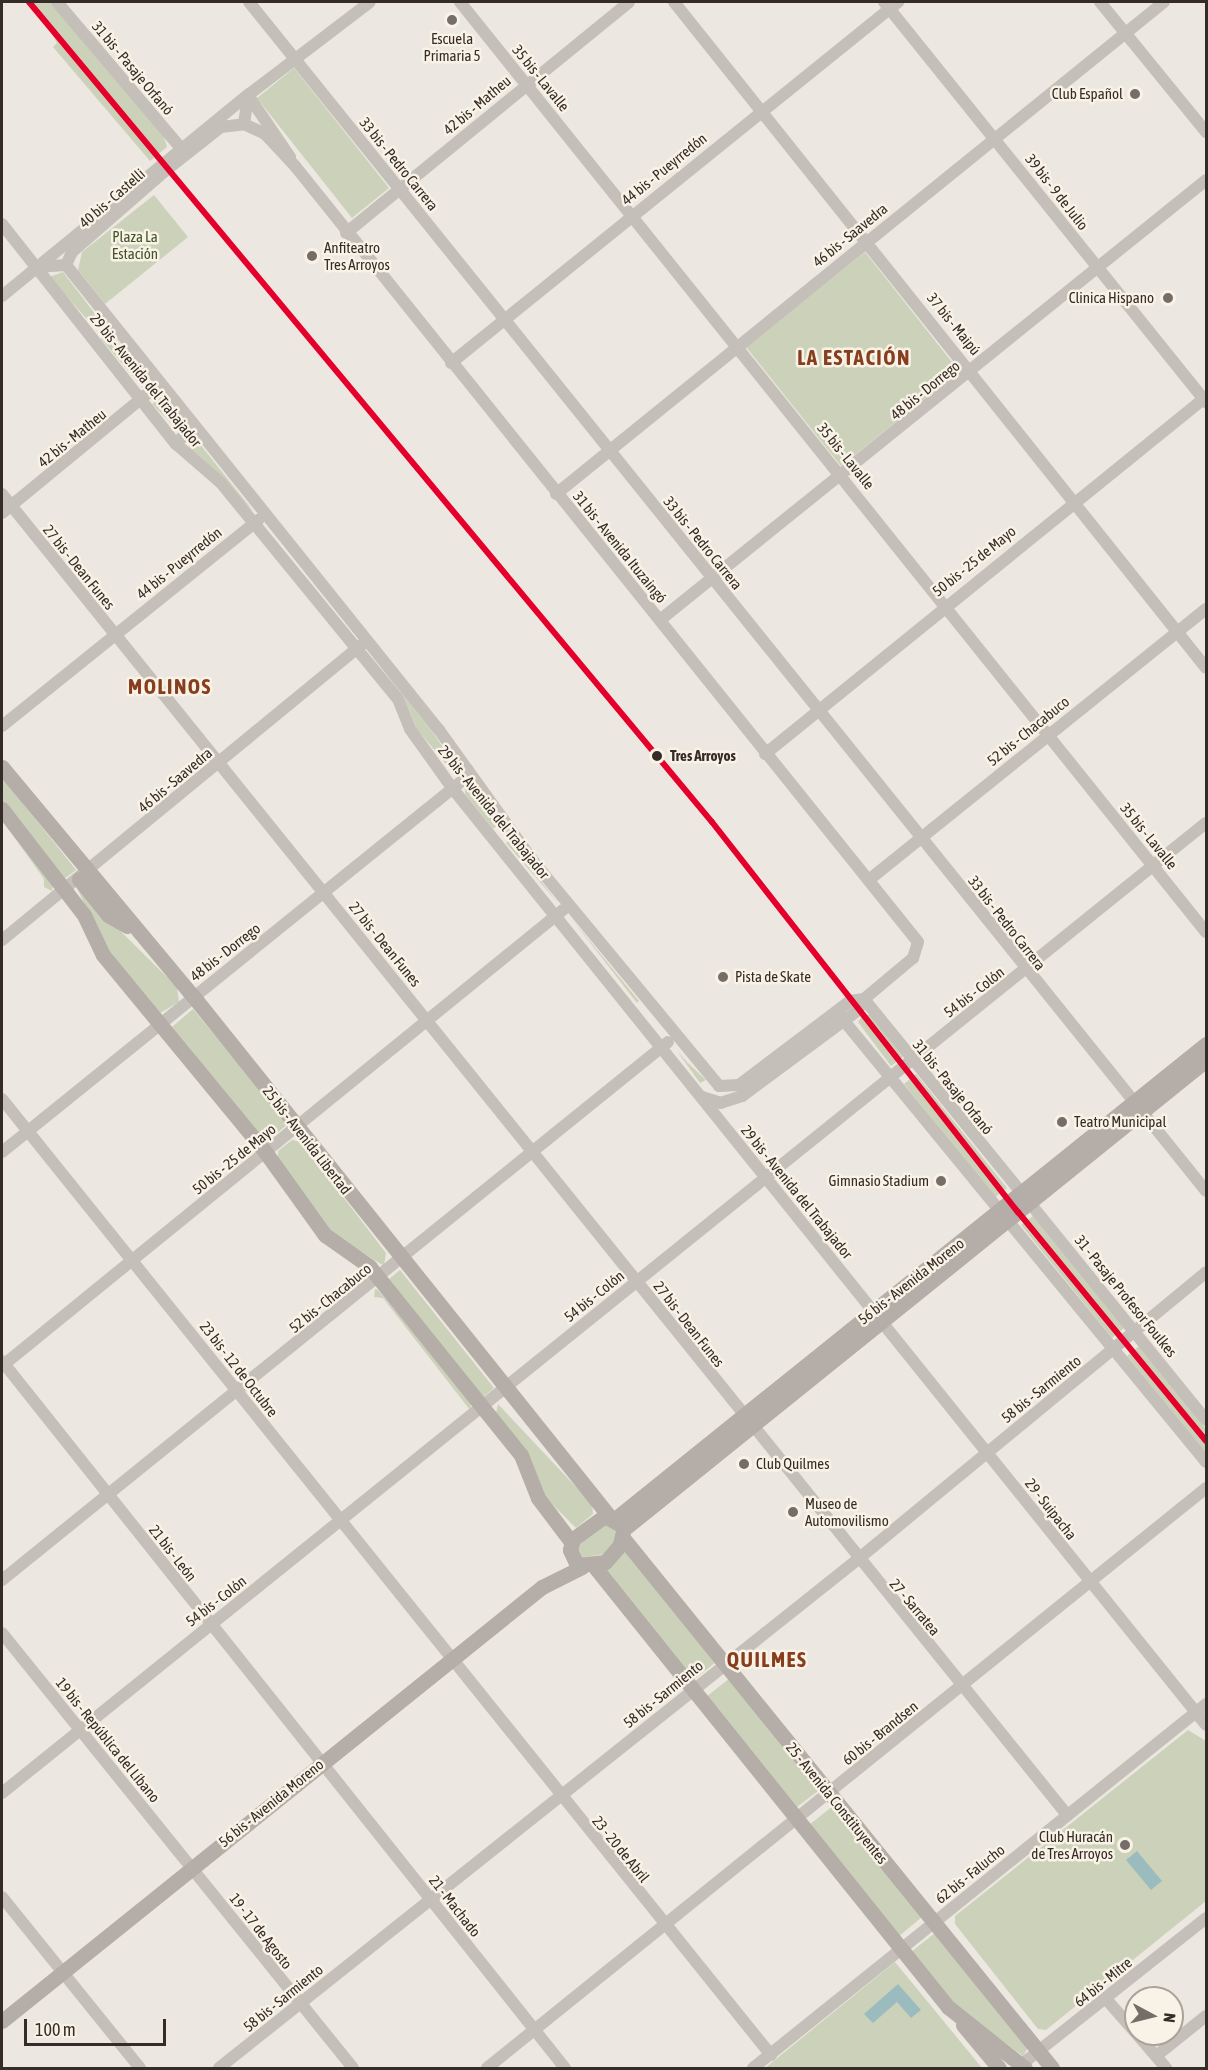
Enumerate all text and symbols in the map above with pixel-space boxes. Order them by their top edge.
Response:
marker: Escuela Primaria 5 [445,13,459,27]
street label: 31 bis - Pasaje Orfanó [89,17,177,119]
place label: Escuela Primaria 5 [424,29,480,64]
street label: 35 bis - Lavalle [509,41,573,115]
street label: 42 bis - Matheu [440,72,514,138]
place label: Club Español [1052,85,1123,103]
marker: Club Español [1128,87,1142,101]
street label: 33 bis - Pedro Carrera [356,114,442,214]
street label: 44 bis - Pueyrredón [618,129,710,209]
street label: 39 bis - 9 de Julio [1022,150,1092,234]
street label: 40 bis - Castelli [75,165,149,231]
street label: 46 bis - Saavedra [809,199,891,271]
park label: Plaza La Estación [112,227,158,262]
place label: Anfiteatro Tres Arroyos [324,238,390,273]
marker: Anfiteatro Tres Arroyos [305,249,319,263]
street label: 37 bis - Maipú [924,289,984,359]
place label: Clinica Hispano [1069,289,1154,307]
marker: Clinica Hispano [1159,289,1177,307]
street label: 29 bis - Avenida del Trabajador [87,310,205,450]
district label: LA ESTACIÓN [797,344,911,370]
street label: 48 bis - Dorrego [887,357,963,423]
street label: 42 bis - Matheu [34,405,110,471]
street label: 35 bis - Lavalle [814,419,878,493]
street label: 31 bis - Avenida Ituzaingó [569,487,671,607]
street label: 33 bis - Pedro Carrera [660,493,746,593]
street label: 27 bis - Dean Funes [39,521,119,613]
street label: 50 bis - 25 de Mayo [929,522,1019,600]
street label: 44 bis - Pueyrredón [133,523,225,603]
district label: MOLINOS [128,673,212,699]
street label: 52 bis - Chacabuco [983,692,1073,770]
street label: 29 bis - Avenida del Trabajador [435,742,553,882]
street label: 46 bis - Saavedra [134,744,216,816]
marker: Tres Arroyos [648,747,666,765]
place label: Tres Arroyos [670,747,736,765]
street label: 35 bis - Lavalle [1117,799,1181,873]
street label: 33 bis - Pedro Carrera [965,872,1049,974]
street label: 27 bis - Dean Funes [345,898,425,990]
street label: 48 bis - Dorrego [186,919,264,985]
street label: 54 bis - Colón [940,963,1008,1021]
place label: Pista de Skate [735,968,811,986]
marker: Pista de Skate [716,970,730,984]
street label: 31 bis - Pasaje Orfanó [909,1036,997,1138]
street label: 25 bis - Avenida Libertad [259,1082,355,1198]
place label: Teatro Municipal [1074,1113,1166,1131]
marker: Teatro Municipal [1055,1115,1069,1129]
street label: 50 bis - 25 de Mayo [189,1120,279,1198]
street label: 29 bis - Avenida del Trabajador [738,1122,856,1262]
place label: Gimnasio Stadium [829,1172,929,1190]
marker: Gimnasio Stadium [934,1174,948,1188]
street label: 31 - Pasaje Profesor Foulkes [1071,1231,1181,1361]
street label: 56 bis - Avenida Moreno [854,1234,968,1328]
street label: 52 bis - Chacabuco [285,1259,375,1337]
street label: 54 bis - Colón [560,1266,628,1326]
street label: 27 bis - Dean Funes [650,1278,728,1370]
street label: 23 bis - 12 de Octubre [196,1318,282,1420]
street label: 58 bis - Sarmiento [998,1351,1084,1427]
place label: Club Quilmes [756,1455,829,1473]
marker: Club Quilmes [737,1457,751,1471]
street label: 29 - Suipacha [1021,1475,1081,1543]
place label: Museo de Automovilismo [805,1494,889,1529]
marker: Museo de Automovilismo [786,1505,800,1519]
street label: 21 bis - León [145,1521,201,1585]
street label: 54 bis - Colón [182,1572,250,1630]
street label: 27 - Sarratea [886,1575,944,1639]
district label: QUILMES [727,1646,807,1672]
street label: 58 bis - Sarmiento [620,1656,706,1732]
street label: 19 bis - República del Líbano [52,1674,164,1806]
street label: 60 bis - Brandsen [839,1697,921,1769]
street label: 25 - Avenida Constituyentes [782,1739,892,1867]
street label: 56 bis - Avenida Moreno [215,1755,327,1851]
street label: 23 - 20 de Abril [589,1812,653,1886]
place label: Club Huracán de Tres Arroyos [1031,1827,1113,1862]
marker: Club Huracán de Tres Arroyos [1118,1838,1132,1852]
street label: 62 bis - Falucho [932,1841,1008,1907]
street label: 21 - Machado [425,1872,485,1940]
street label: 19 - 17 de Agosto [226,1890,296,1972]
street label: 64 bis - Mitre [1071,1953,1135,2011]
street label: 58 bis - Sarmiento [240,1960,326,2036]
north arrow [1124,1986,1184,2046]
scale bar [27,2007,170,2045]
text: N [1160,2012,1179,2024]
text: 100 m [35,2019,76,2040]

